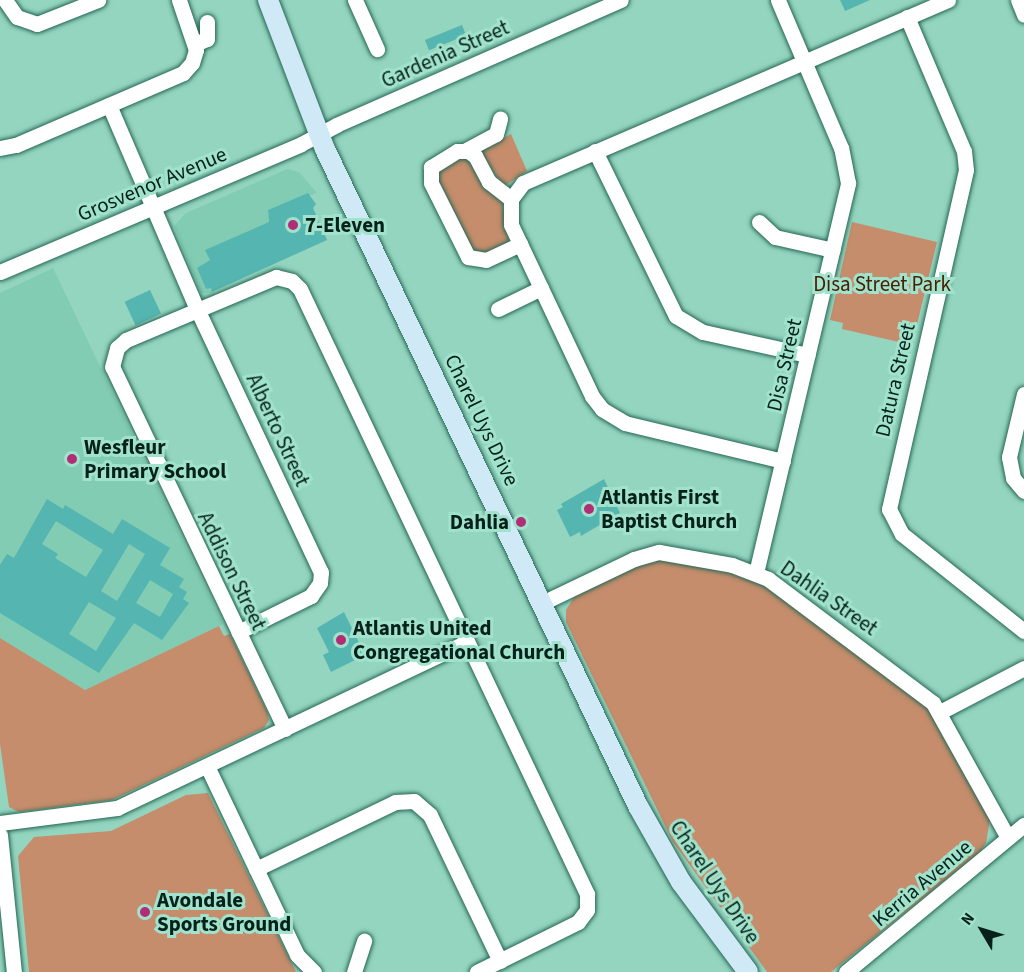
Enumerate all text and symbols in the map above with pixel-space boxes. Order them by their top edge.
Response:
street label: Gardenia Street [377,15,513,93]
street label: Grosvenor Avenue [74,141,230,227]
place label: 7-Eleven [305,212,385,238]
marker: 7-Eleven [286,218,300,232]
park label: Disa Street Park [813,271,951,297]
street label: Disa Street [761,316,807,414]
street label: Datura Street [870,321,920,439]
street label: Charel Uys Drive [439,350,525,490]
street label: Alberto Street [241,370,315,490]
place label: Wesfleur Primary School [84,434,226,484]
marker: Wesfleur Primary School [65,452,79,466]
place label: Atlantis First Baptist Church [601,484,737,534]
marker: Atlantis First Baptist Church [582,502,596,516]
street label: Addison Street [193,508,271,634]
place label: Dahlia [450,509,509,535]
marker: Dahlia [514,515,528,529]
street label: Dahlia Street [776,555,882,641]
place label: Atlantis United Congregational Church [353,615,565,665]
marker: Atlantis United Congregational Church [334,633,348,647]
street label: Charel Uys Drive [665,816,765,948]
street label: Kerria Avenue [867,834,977,932]
place label: Avondale Sports Ground [157,887,291,937]
north arrow [952,900,1012,960]
marker: Avondale Sports Ground [138,905,152,919]
text: N [956,908,980,930]

